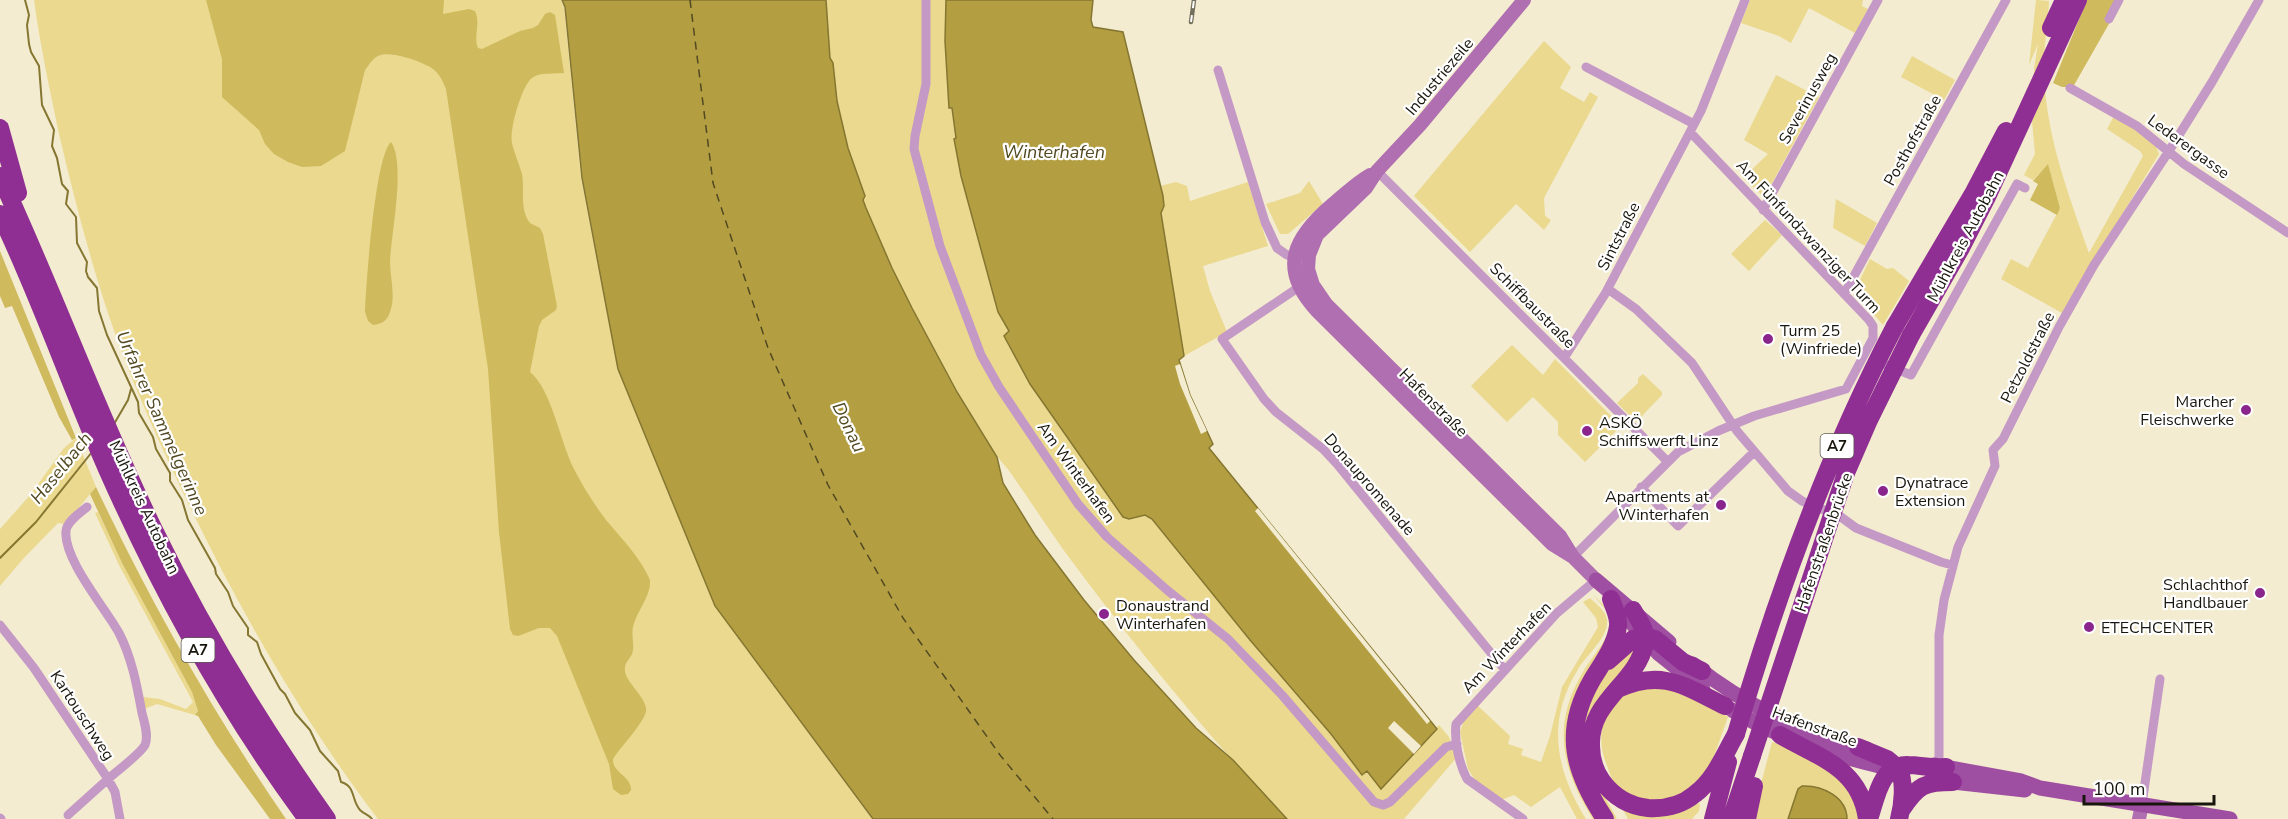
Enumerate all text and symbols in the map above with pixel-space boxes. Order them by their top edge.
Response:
street label: Industriezeile [1401,33,1479,120]
street label: Severinusweg [1774,49,1842,148]
street label: Posthofstraße [1879,91,1947,190]
street label: Lederergasse [2143,110,2234,184]
water label: Winterhafen [1003,140,1105,164]
street label: Am Fünfundzwanziger Turm [1731,155,1885,318]
street label: Mühlkreis Autobahn [1922,167,2010,306]
street label: Sintstraße [1592,199,1645,274]
street label: Schiffbaustraße [1485,258,1580,353]
street label: Petzoldstraße [1995,308,2060,407]
place label: Turm 25 (Winfriede) [1780,320,1862,360]
water label: Urfahrer Sammelgerinne [110,327,214,519]
marker: Turm 25 (Winfriede) [1761,332,1775,346]
street label: Hafenstraße [1394,363,1473,442]
place label: Marcher Fleischwerke [2140,391,2234,431]
water label: Donau [827,398,871,456]
marker: Marcher Fleischwerke [2239,403,2253,417]
place label: ASKÖ Schiffswerft Linz [1599,412,1718,452]
street label: Am Winterhafen [1032,418,1120,528]
marker: ASKÖ Schiffswerft Linz [1580,424,1594,438]
water label: Haselbach [25,427,97,509]
street label: Donaupromenade [1319,429,1420,540]
road number: A7 [1820,434,1854,458]
street label: Mühlkreis Autobahn [103,437,185,578]
street label: Hafenstraßenbrücke [1790,470,1858,615]
place label: Dynatrace Extension [1895,472,1968,512]
marker: Dynatrace Extension [1876,484,1890,498]
place label: Apartments at Winterhafen [1605,486,1709,526]
marker: Apartments at Winterhafen [1714,498,1728,512]
place label: Schlachthof Handlbauer [2163,574,2249,614]
marker: Schlachthof Handlbauer [2253,586,2267,600]
place label: Donaustrand Winterhafen [1116,595,1209,635]
street label: Am Winterhafen [1457,597,1556,698]
marker: Donaustrand Winterhafen [1097,607,1111,621]
place label: ETECHCENTER [2101,617,2214,639]
marker: ETECHCENTER [2082,620,2096,634]
road number: A7 [182,638,214,662]
street label: Kartouschweg [45,666,120,765]
street label: Hafenstraße [1769,701,1860,753]
scale bar [2084,768,2214,806]
text: 100 m [2093,777,2145,801]

